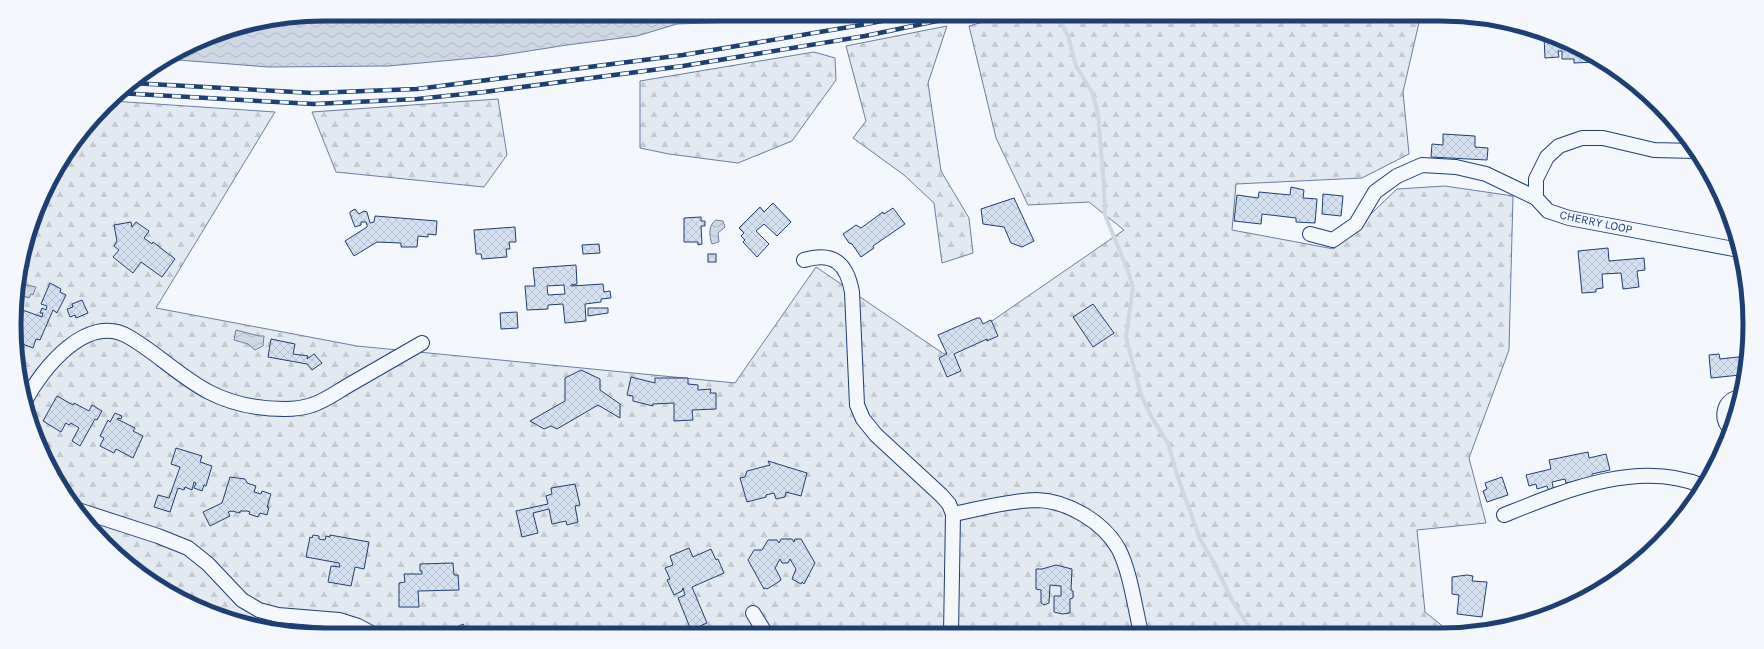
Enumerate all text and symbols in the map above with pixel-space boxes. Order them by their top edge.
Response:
street label: CHERRY LOOP [1558,207,1634,237]

